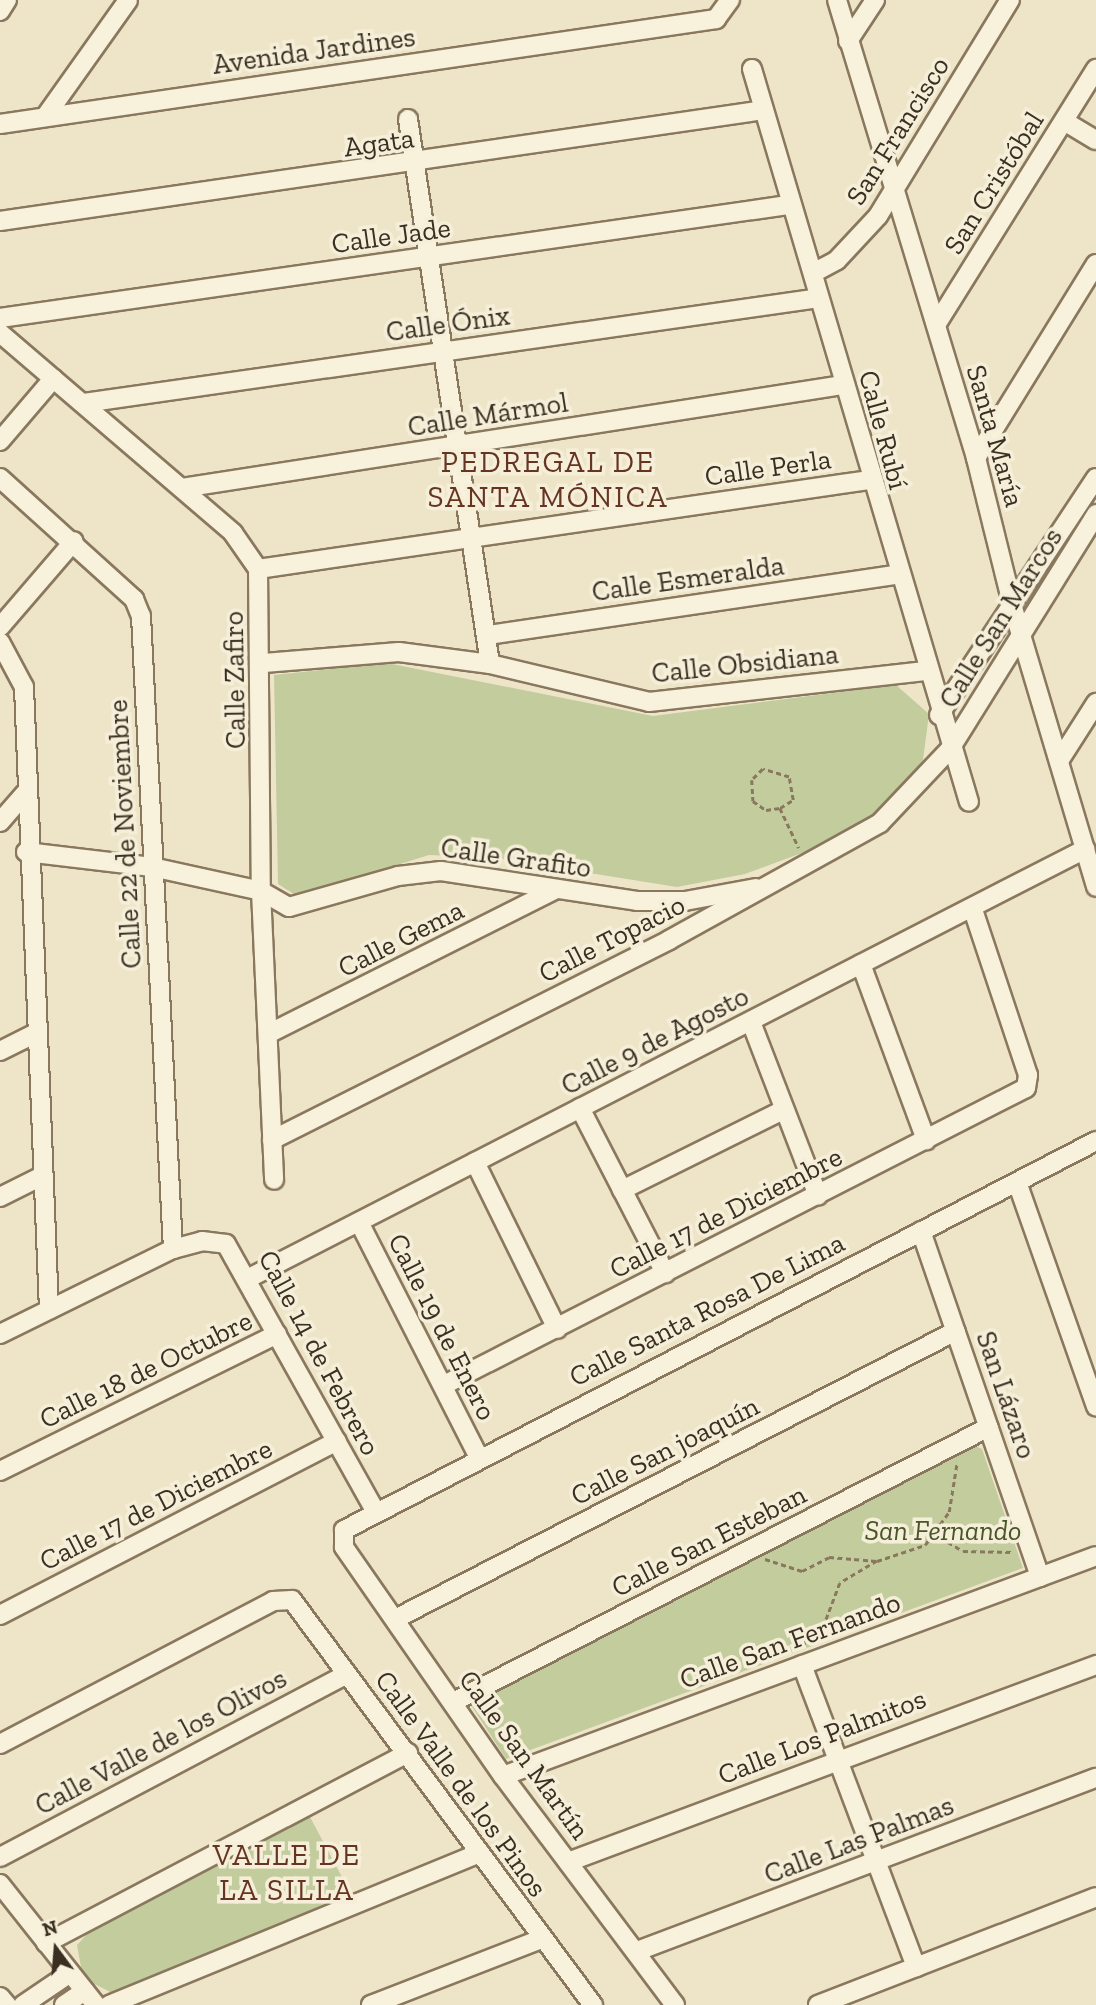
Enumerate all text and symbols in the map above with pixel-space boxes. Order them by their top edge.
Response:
street label: Avenida Jardines [210,20,418,82]
street label: San Francisco [839,51,957,211]
street label: San Cristóbal [937,106,1051,260]
street label: Agata [342,121,416,165]
street label: Calle Jade [329,211,453,261]
street label: Calle Ónix [384,299,512,349]
street label: Santa María [959,361,1031,511]
street label: Calle Rubí [851,367,915,493]
street label: Calle Mármol [406,386,570,444]
street label: Calle Perla [703,443,833,493]
district label: PEDREGAL DE SANTA MÓNICA [429,444,667,514]
street label: Calle San Marcos [932,522,1070,714]
street label: Calle Esmeralda [590,549,786,609]
street label: Calle Zafiro [217,611,253,749]
street label: Calle Obsidiana [650,637,840,691]
street label: Calle 22 de Noviembre [101,699,149,969]
street label: Calle Grafito [439,831,593,885]
street label: Calle Topacio [533,888,691,990]
street label: Calle Gema [333,893,469,985]
street label: Calle 9 de Agosto [555,979,755,1103]
street label: Calle 17 de Diciembre [604,1140,848,1286]
street label: Calle Santa Rosa De Lima [564,1226,850,1394]
street label: Calle 19 de Enero [381,1228,503,1426]
street label: Calle 14 de Febrero [251,1245,387,1461]
street label: Calle 18 de Octubre [34,1304,258,1436]
street label: San Lázaro [969,1327,1043,1463]
street label: Calle San joaquín [565,1389,765,1513]
street label: Calle 17 de Diciembre [34,1432,278,1578]
street label: Calle San Esteban [606,1478,812,1604]
park label: San Fernando [864,1514,1022,1548]
street label: Calle San Fernando [675,1586,905,1696]
street label: Calle Valle de los Olivos [29,1661,293,1823]
street label: Calle Valle de los Pinos [367,1664,555,1904]
street label: Calle San Martín [451,1664,597,1846]
street label: Calle Los Palmitos [713,1682,931,1792]
street label: Calle Las Palmas [760,1788,958,1892]
district label: VALLE DE LA SILLA [214,1837,360,1908]
north arrow [21,1914,91,1984]
text: N [40,1915,60,1941]

